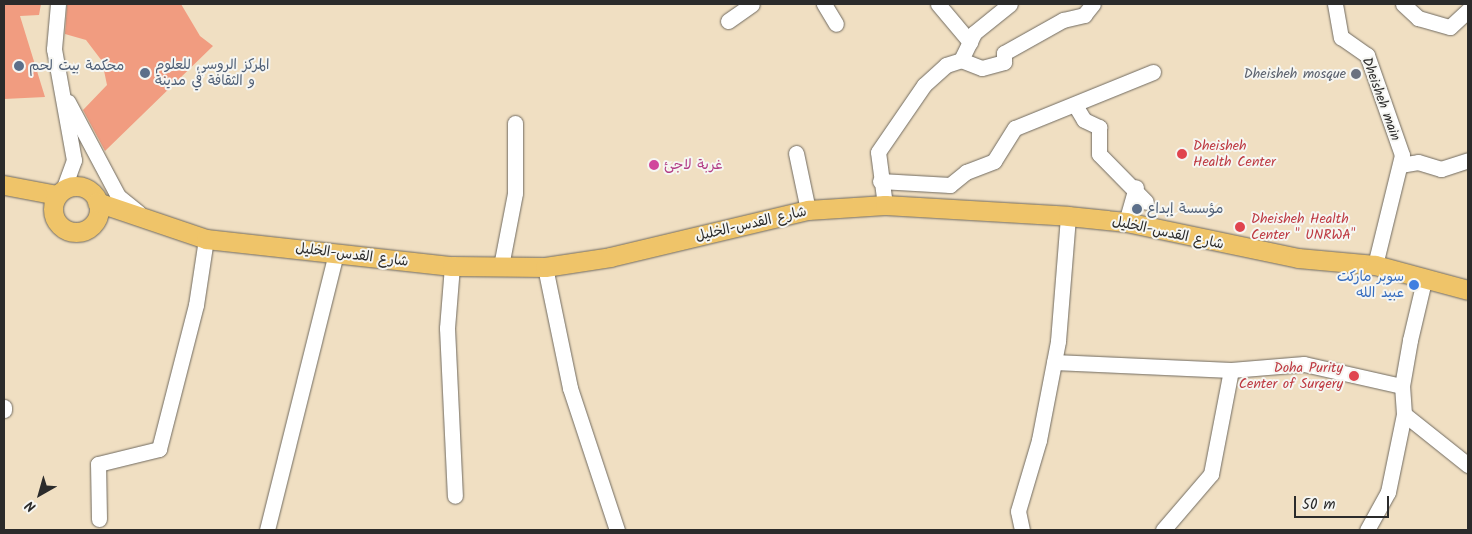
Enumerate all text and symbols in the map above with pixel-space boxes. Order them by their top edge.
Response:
street label: Dheisheh main [1358,55,1404,143]
place label: المركز الروسي للعلوم و الثقافة في مدينة [155,57,270,90]
place label: محكمة بيت لحم [29,58,124,74]
marker: محكمة بيت لحم [13,60,25,72]
place label: Dheisheh mosque [1244,66,1346,82]
marker: المركز الروسي للعلوم و الثقافة في مدينة [139,67,151,79]
marker: Dheisheh mosque [1350,68,1362,80]
place label: Dheisheh Health Center [1193,138,1276,170]
marker: Dheisheh Health Center [1175,147,1189,161]
place label: غربة لاجئ [664,157,723,173]
marker: غربة لاجئ [648,159,660,171]
place label: مؤسسة إبداع [1147,201,1223,217]
street label: شارع القدس-الخليل [694,203,808,245]
marker: مؤسسة إبداع [1131,203,1143,215]
place label: Dheisheh Health Center " UNRWA" [1251,211,1355,243]
street label: شارع القدس-الخليل [1111,213,1225,253]
marker: Dheisheh Health Center " UNRWA" [1233,220,1247,234]
street label: شارع القدس-الخليل [295,240,409,270]
place label: سوبر ماركت عبيد الله [1337,269,1404,302]
marker: سوبر ماركت عبيد الله [1408,279,1420,291]
place label: Doha Purity Center of Surgery [1239,360,1343,392]
marker: Doha Purity Center of Surgery [1347,369,1361,383]
north arrow [15,469,65,519]
scale bar [1297,486,1392,518]
text: 50 m [1302,493,1336,517]
text: N [21,494,41,517]

